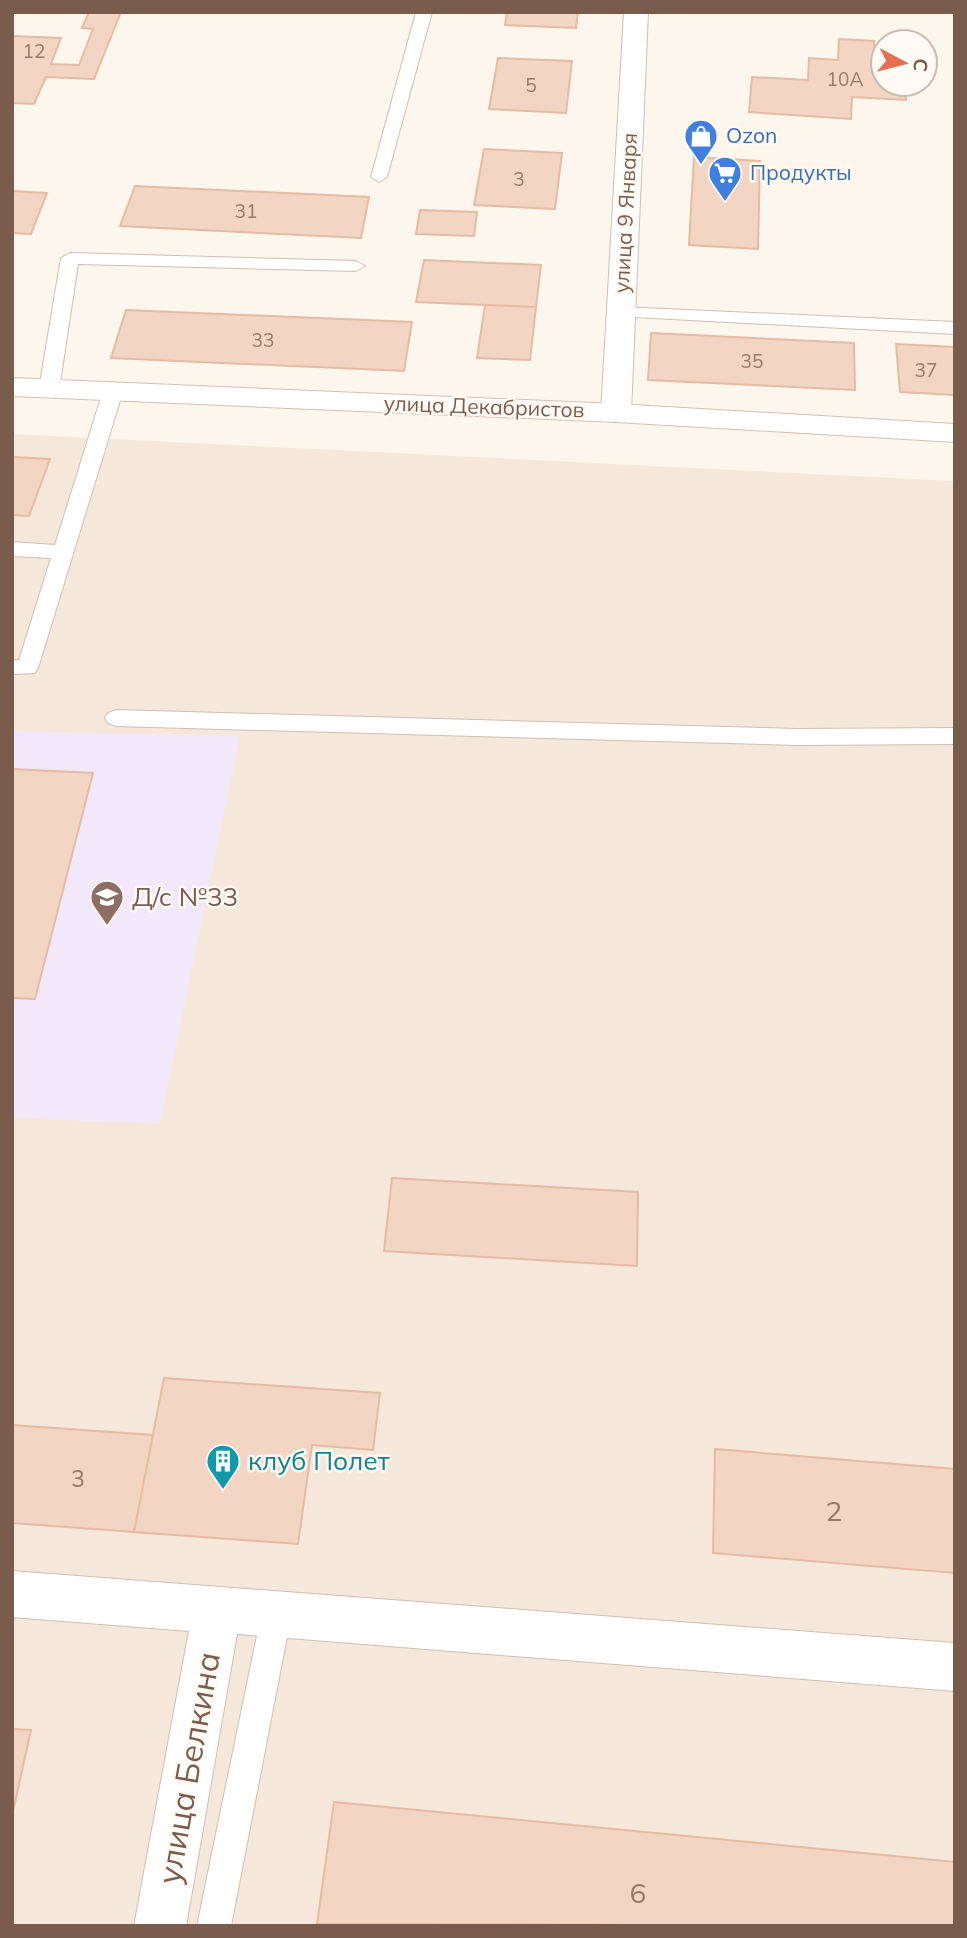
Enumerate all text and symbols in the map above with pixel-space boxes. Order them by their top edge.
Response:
north arrow [869,28,939,98]
house number: 12 [23,39,45,63]
text: С [908,57,934,73]
house number: 10А [827,67,863,91]
house number: 5 [525,73,537,97]
shop icon: Ozon [682,117,720,166]
place label: Ozon [726,122,777,148]
street label: улица 9 Января [608,132,642,294]
supermarket icon: Продукты [706,154,744,203]
place label: Продукты [750,159,852,185]
house number: 3 [513,167,525,191]
house number: 31 [235,199,257,223]
house number: 33 [252,328,274,352]
house number: 35 [741,349,763,373]
house number: 37 [915,358,937,382]
street label: улица Декабристов [383,390,585,422]
school or university icon: Д/с №33 [88,878,126,927]
place label: Д/с №33 [132,880,238,913]
building icon: клуб Полет [204,1442,242,1491]
place label: клуб Полет [248,1444,390,1477]
house number: 3 [71,1464,85,1493]
house number: 2 [826,1493,842,1528]
street label: улица Белкина [148,1649,228,1887]
house number: 6 [630,1875,646,1910]

